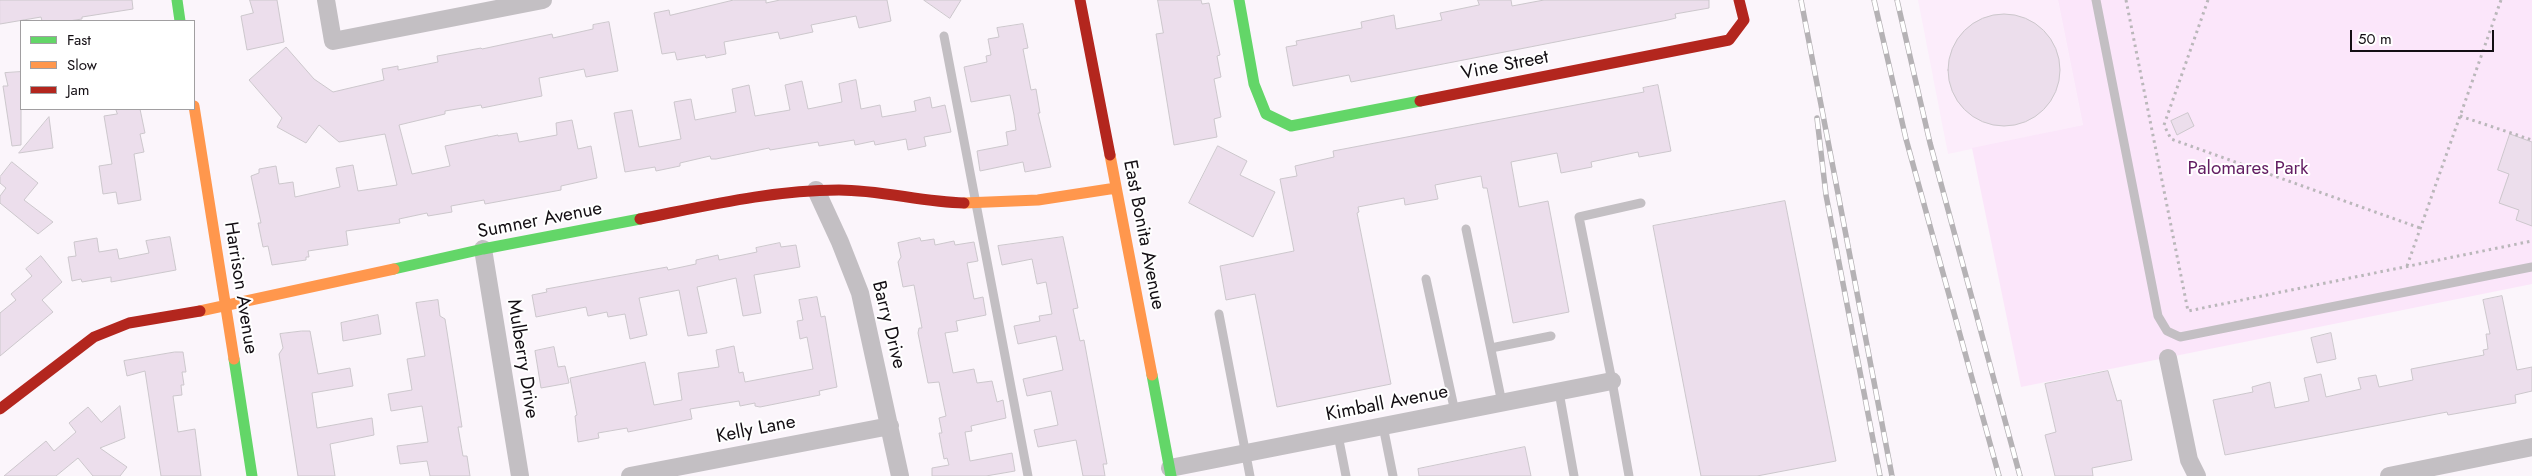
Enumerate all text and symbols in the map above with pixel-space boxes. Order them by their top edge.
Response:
legend [20,20,195,110]
scale bar [2352,20,2496,52]
text: 50 m [2358,28,2392,50]
text: Fast [67,29,91,51]
street label: Vine Street [1459,46,1551,86]
text: Slow [67,54,97,76]
text: Jam [67,79,90,101]
street label: East Bonita Avenue [1117,158,1169,312]
park label: Palomares Park [2188,158,2308,180]
street label: Sumner Avenue [476,198,604,244]
street label: Harrison Avenue [218,220,262,356]
street label: Barry Drive [866,279,910,371]
street label: Mulberry Drive [501,298,543,420]
street label: Kimball Avenue [1324,381,1450,427]
street label: Kelly Lane [714,411,798,449]

